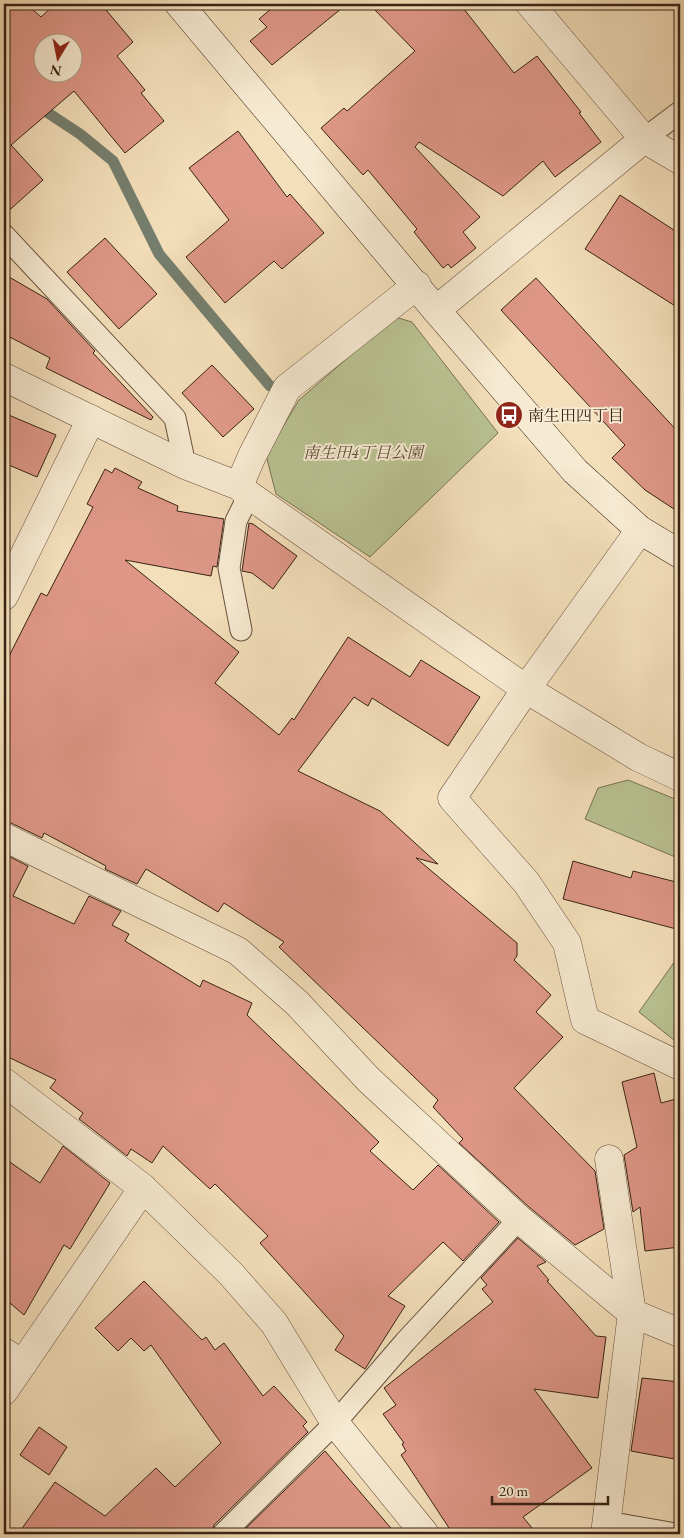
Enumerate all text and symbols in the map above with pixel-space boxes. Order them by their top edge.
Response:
north arrow [32,32,82,82]
text: N [48,61,63,81]
bus stop icon: 南生田四丁目 [494,400,524,430]
place label: 南生田四丁目 [528,405,624,426]
park label: 南生田4丁目公園 [303,442,426,463]
scale bar [492,1473,608,1505]
text: 20 m [499,1481,528,1500]

